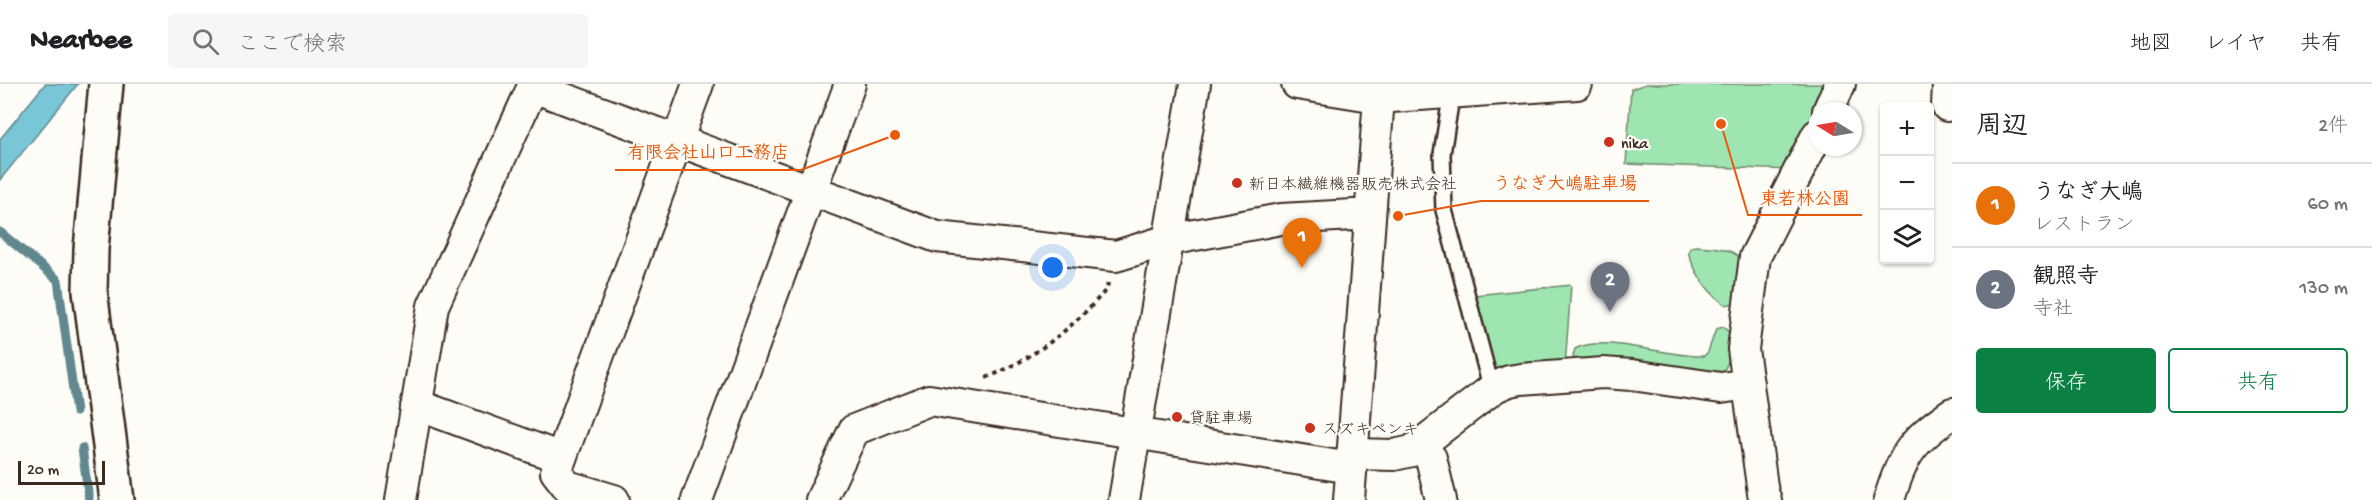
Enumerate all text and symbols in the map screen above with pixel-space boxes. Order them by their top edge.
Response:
search box [168,14,588,68]
text: Nearbee [30,25,132,58]
icon: search [189,25,222,58]
text: ここで検索 [237,33,347,59]
text: 地図 [2130,33,2172,58]
text: レイヤ [2205,33,2267,58]
text: 共有 [2300,33,2342,58]
north arrow [1808,102,1862,156]
map controls [1880,102,1934,264]
button: + [1880,102,1934,156]
text: 周辺 [1976,113,2028,144]
text: 2件 [2318,116,2348,139]
callout: 有限会社山口工務店 [615,134,801,170]
marker: nika [1602,135,1616,149]
place label: nika [1621,136,1649,155]
text: 有限会社山口工務店 [627,143,789,165]
button: − [1880,156,1934,210]
callout: うなぎ大嶋駐車場 [1481,165,1649,201]
text: うなぎ大嶋駐車場 [1493,174,1637,196]
place label: 新日本繊維機器販売株式会社 [1249,175,1457,196]
marker: 新日本繊維機器販売株式会社 [1230,176,1244,190]
callout: 東若林公園 [1748,179,1862,215]
text: うなぎ大嶋 [2033,181,2143,207]
text: 東若林公園 [1760,189,1850,211]
text: 1 [1991,194,2000,217]
text: 60 m [2308,194,2348,217]
button: layers [1880,210,1934,264]
text: レストラン [2033,215,2135,238]
pin: 1 [1282,218,1322,268]
your location [1038,253,1067,282]
pin: 2 [1590,262,1630,312]
text: 観照寺 [2033,265,2099,291]
text: 2 [1991,278,2000,301]
text: 130 m [2299,278,2348,301]
text: 寺社 [2033,299,2073,322]
button: 保存 [1976,348,2156,413]
button: 共有 [2168,348,2348,413]
marker: 貸駐車場 [1170,410,1184,424]
place label: 貸駐車場 [1189,410,1253,430]
marker: スズキペンキ [1303,421,1317,435]
place label: スズキペンキ [1322,422,1419,441]
scale bar [18,458,105,486]
text: 20 m [27,462,59,481]

